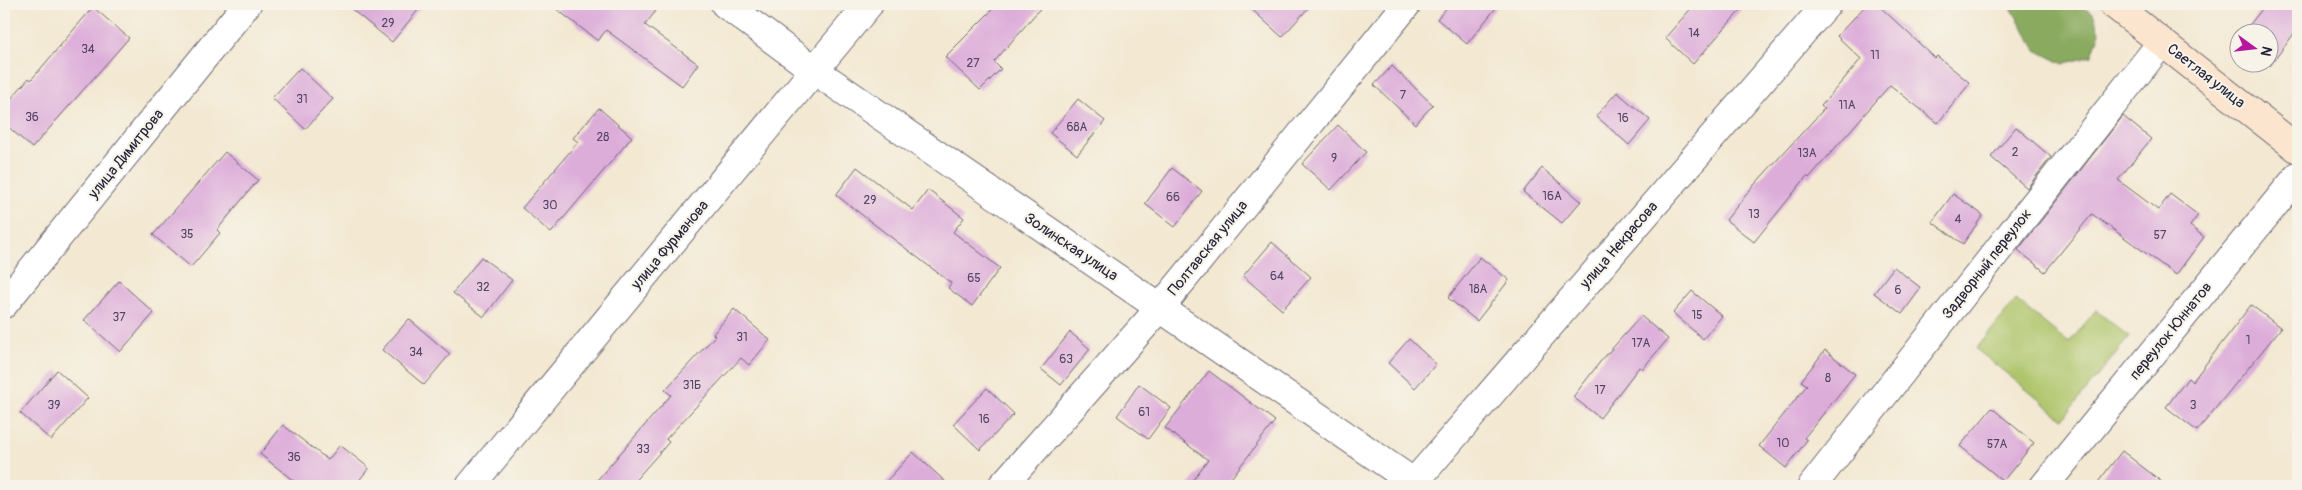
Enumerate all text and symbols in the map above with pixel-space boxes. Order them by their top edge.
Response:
house number: 29 [382,16,394,31]
north arrow [2230,22,2280,72]
house number: 14 [1688,26,1700,41]
street label: Светлая улица [2163,40,2249,112]
house number: 34 [81,42,95,57]
text: N [2257,44,2276,58]
house number: 11 [1870,48,1880,63]
house number: 27 [966,56,980,71]
house number: 7 [1400,88,1407,103]
house number: 31 [296,92,308,107]
house number: 11А [1838,98,1856,113]
street label: улица Димитрова [83,105,168,203]
house number: 36 [25,110,39,125]
house number: 16 [1617,111,1629,126]
house number: 68А [1067,120,1088,135]
house number: 28 [597,130,609,145]
house number: 2 [2012,145,2019,160]
house number: 13А [1797,146,1817,161]
house number: 9 [1331,151,1337,166]
house number: 16А [1542,189,1562,204]
house number: 66 [1166,190,1180,205]
house number: 29 [864,193,876,208]
street label: улица Фурманова [626,196,713,294]
street label: Полтавская улица [1164,197,1252,299]
street label: улица Некрасова [1575,197,1662,293]
house number: 30 [543,198,557,213]
street label: Задворный переулок [1938,205,2036,323]
house number: 13 [1748,207,1760,222]
street label: Золинская улица [1020,209,1122,285]
house number: 4 [1955,212,1962,227]
house number: 35 [180,227,194,242]
house number: 57 [2154,228,2167,243]
house number: 64 [1270,269,1284,284]
house number: 65 [967,271,981,286]
street label: переулок Юннатов [2126,278,2216,384]
house number: 32 [476,280,490,295]
house number: 18А [1469,282,1487,297]
house number: 6 [1895,283,1902,298]
house number: 15 [1691,308,1703,323]
house number: 37 [112,310,126,325]
house number: 31 [736,330,748,345]
house number: 1 [2246,333,2250,348]
house number: 17А [1632,336,1651,351]
house number: 34 [409,345,423,360]
house number: 63 [1059,352,1073,367]
house number: 8 [1825,371,1831,386]
house number: 31Б [683,378,701,393]
house number: 17 [1594,383,1606,398]
house number: 39 [48,398,60,413]
house number: 3 [2190,398,2197,413]
house number: 61 [1138,405,1150,420]
house number: 16 [978,412,990,427]
house number: 10 [1777,436,1789,451]
house number: 57А [1987,437,2008,452]
house number: 33 [636,442,650,457]
house number: 36 [287,450,301,465]

